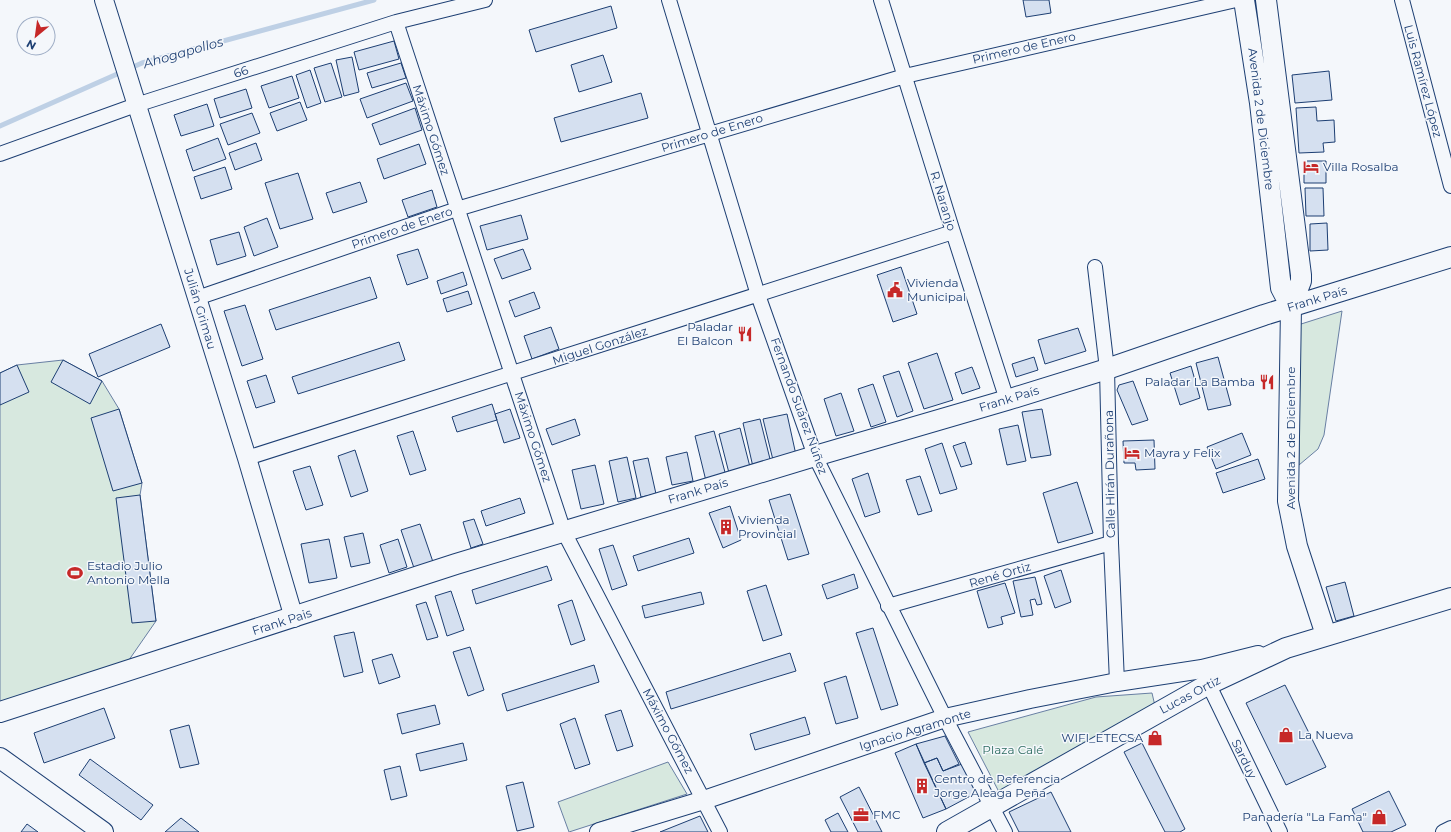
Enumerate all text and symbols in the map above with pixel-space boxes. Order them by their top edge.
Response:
north arrow [16,16,56,56]
street label: Luis Ramírez López [1401,23,1446,139]
street label: Primero de Enero [971,28,1077,67]
water label: Ahogapollos [140,33,225,71]
text: N [24,36,38,53]
street label: Avenida 2 de Diciembre [1245,47,1278,191]
street label: 66 [232,62,250,81]
street label: Máximo Gómez [410,83,453,177]
street label: Primero de Enero [659,110,765,155]
hotel icon: Villa Rosalba [1302,158,1320,176]
place label: Villa Rosalba [1323,159,1399,174]
street label: R. Naranjo [927,169,960,232]
street label: Primero de Enero [349,203,454,252]
street label: Julián Grimau [181,266,220,351]
place label: Vivienda Municipal [907,275,966,304]
public building icon: Vivienda Municipal [886,281,904,299]
street label: Frank País [1285,282,1349,315]
place label: Paladar El Balcon [677,319,733,348]
street label: Miguel González [550,323,649,368]
restaurant icon: Paladar El Balcon [736,325,754,343]
street label: Fernando Suárez Núñez [768,335,831,476]
street label: Avenida 2 de Diciembre [1283,366,1298,510]
restaurant icon: Paladar La Bamba [1258,373,1276,391]
place label: Paladar La Bamba [1145,374,1255,389]
street label: Frank País [977,382,1041,415]
street label: Máximo Gómez [512,390,555,484]
street label: Calle Hirán Durañona [1101,410,1118,538]
hotel icon: Mayra y Felix [1123,444,1141,462]
place label: Mayra y Felix [1144,445,1221,460]
street label: Frank País [666,474,730,507]
place label: Vivienda Provincial [738,512,796,541]
building icon: Vivienda Provincial [717,518,735,536]
place label: Estadio Julio Antonio Mella [87,558,170,587]
street label: René Ortiz [967,559,1033,591]
sports icon: Estadio Julio Antonio Mella [66,564,84,582]
street label: Frank Pais [250,605,314,638]
street label: Lucas Ortiz [1157,672,1223,717]
street label: Máximo Gómez [640,686,697,776]
street label: Ignacio Agramonte [857,705,973,754]
shop icon: La Nueva [1277,726,1295,744]
place label: La Nueva [1298,727,1354,742]
shop icon: WIFI_ETECSA [1146,729,1164,747]
place label: WIFI_ETECSA [1061,730,1143,745]
street label: Sarduy [1229,737,1261,781]
park label: Plaza Calé [982,742,1044,757]
place label: Centro de Referencia Jorge Aleaga Peña [933,771,1060,800]
building icon: Centro de Referencia Jorge Aleaga Peña [913,777,931,795]
office icon: FMC [852,806,870,824]
place label: FMC [873,807,901,822]
shop icon: Panadería "La Fama" [1370,808,1388,826]
place label: Panadería "La Fama" [1242,809,1367,824]

